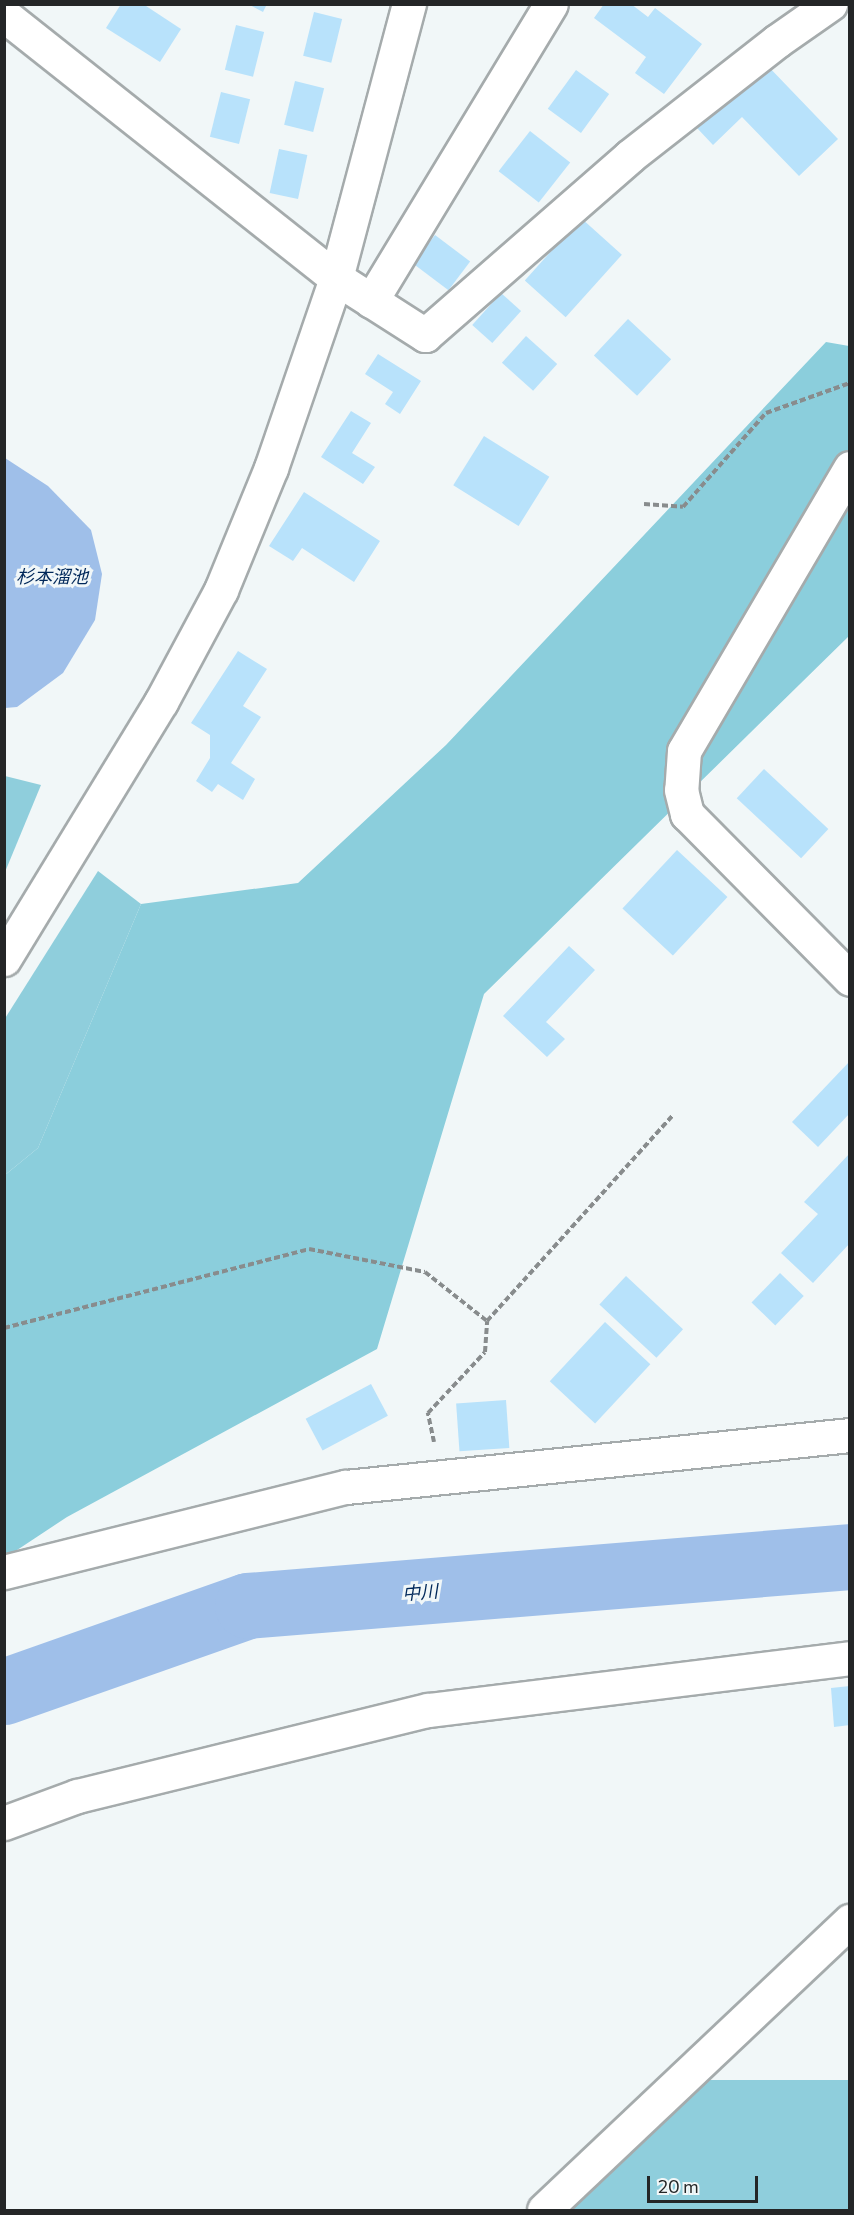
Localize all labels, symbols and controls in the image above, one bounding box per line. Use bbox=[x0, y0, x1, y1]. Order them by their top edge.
water label: 杉本溜池 bbox=[16, 565, 88, 587]
water label: 中川 bbox=[401, 1580, 439, 1604]
scale bar bbox=[650, 2164, 761, 2202]
text: 20 m bbox=[658, 2175, 699, 2197]

